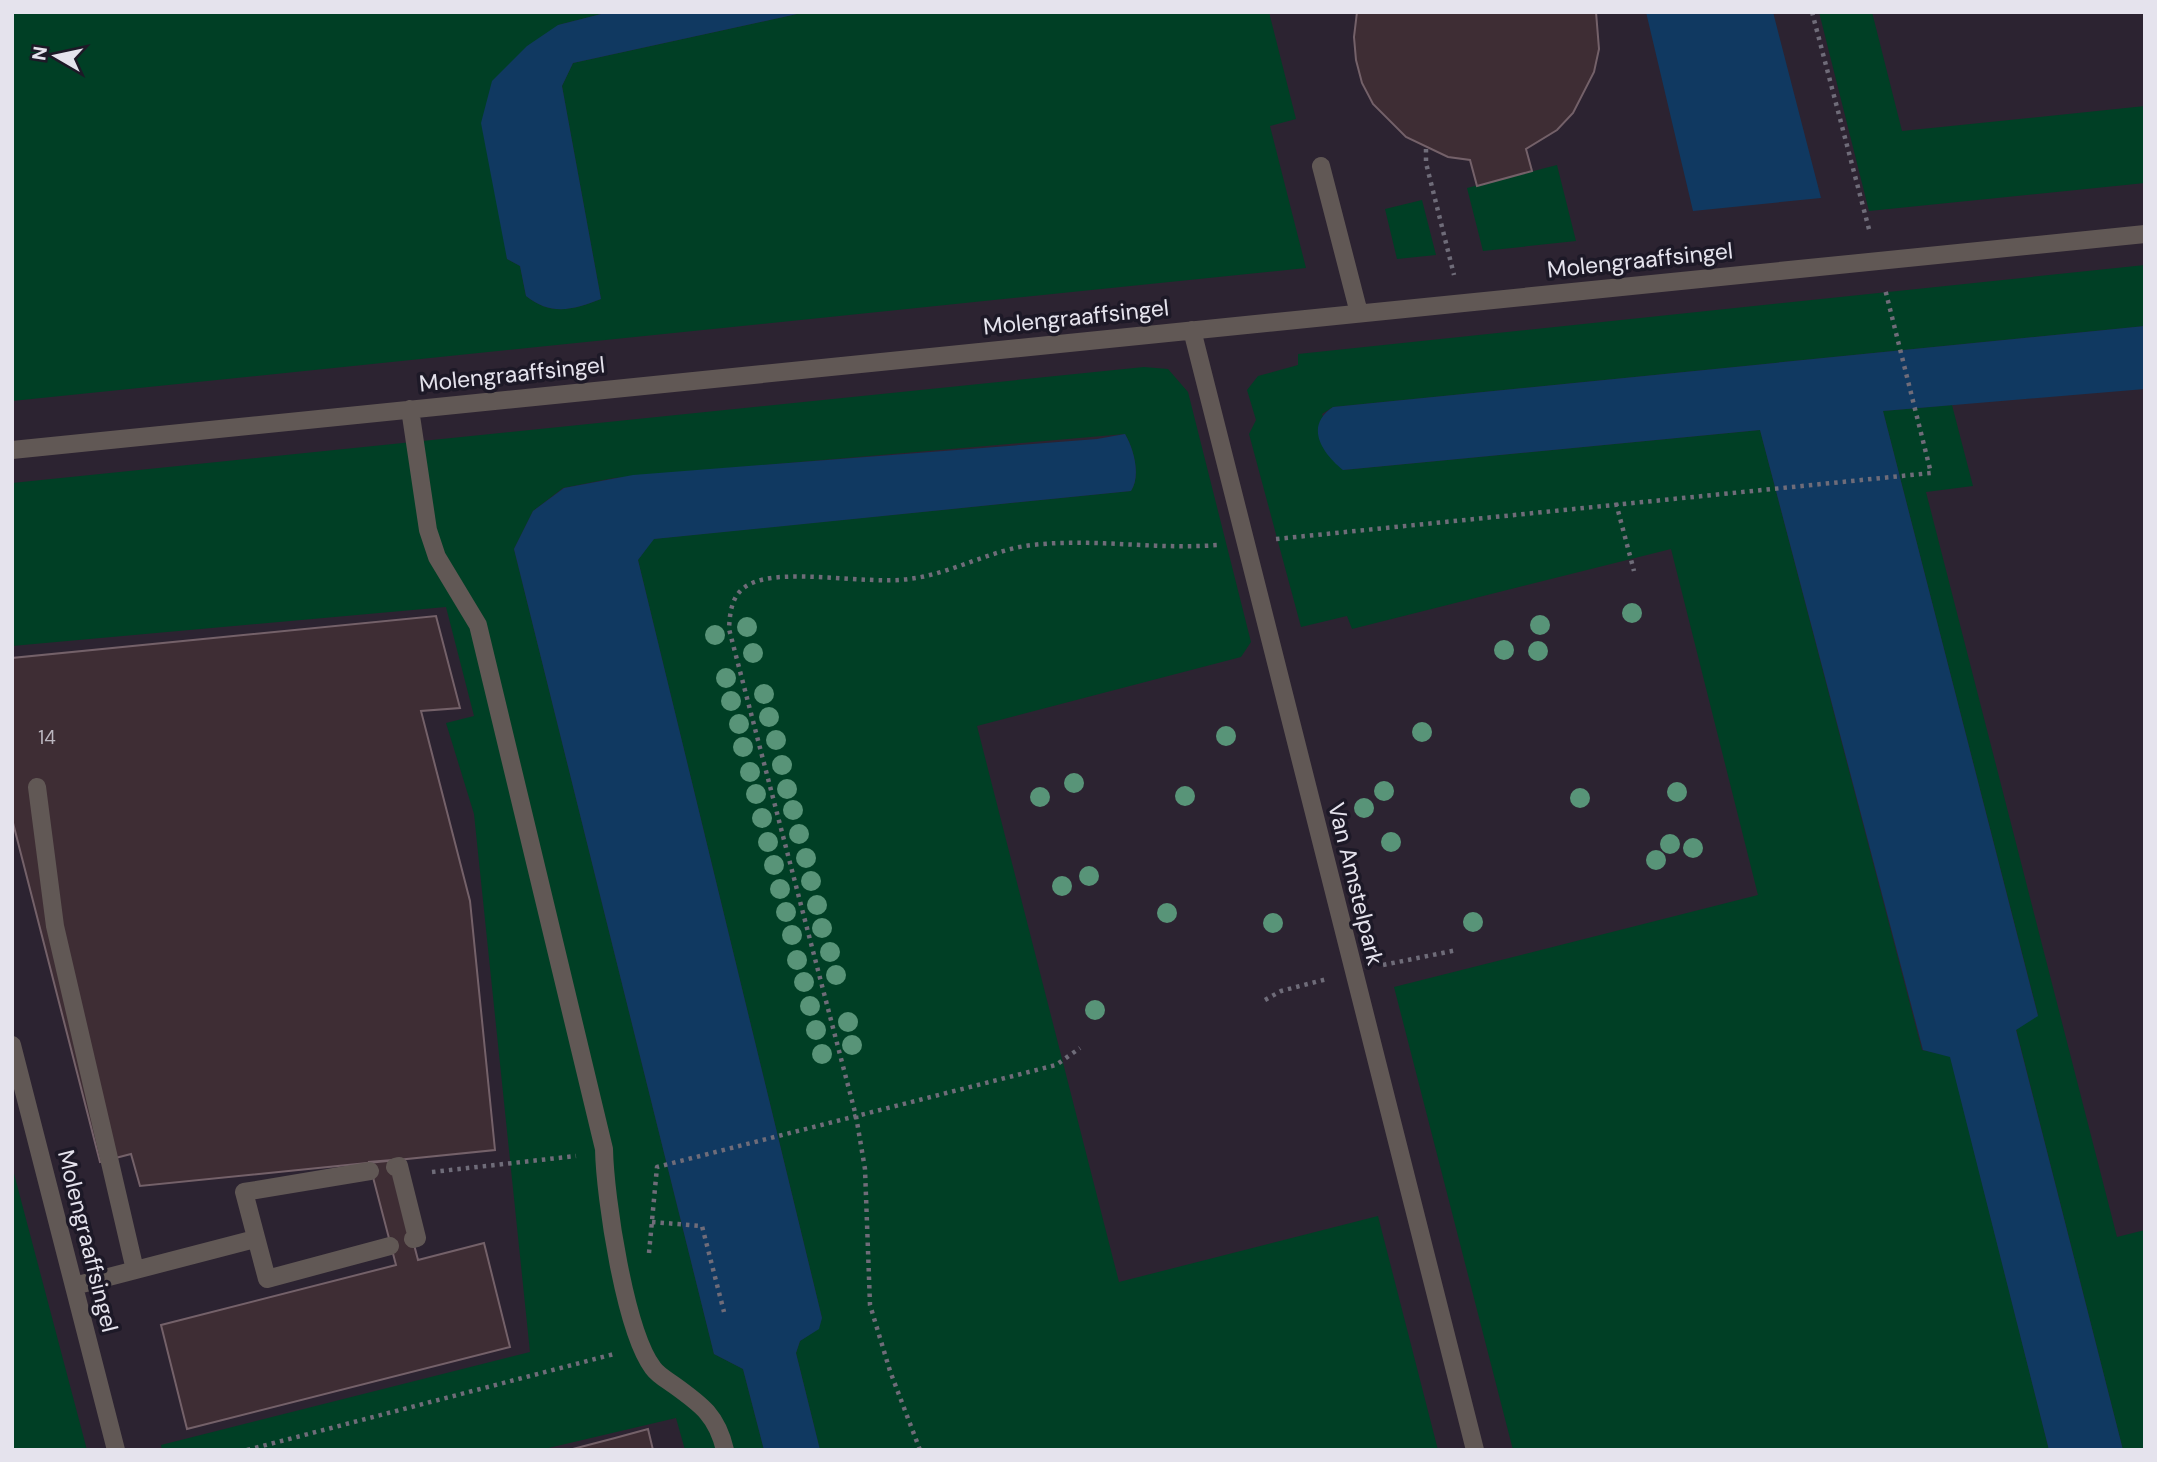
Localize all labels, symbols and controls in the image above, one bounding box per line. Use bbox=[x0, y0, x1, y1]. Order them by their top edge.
north arrow bbox=[21, 21, 91, 91]
text: N bbox=[26, 45, 53, 62]
street label: Molengraaffsingel bbox=[1546, 235, 1734, 285]
street label: Molengraaffsingel bbox=[982, 292, 1170, 342]
street label: Molengraaffsingel bbox=[418, 349, 606, 399]
house number: 14 bbox=[38, 725, 56, 750]
street label: Van Amstelpark bbox=[1321, 800, 1391, 969]
street label: Molengraaffsingel bbox=[51, 1147, 125, 1335]

